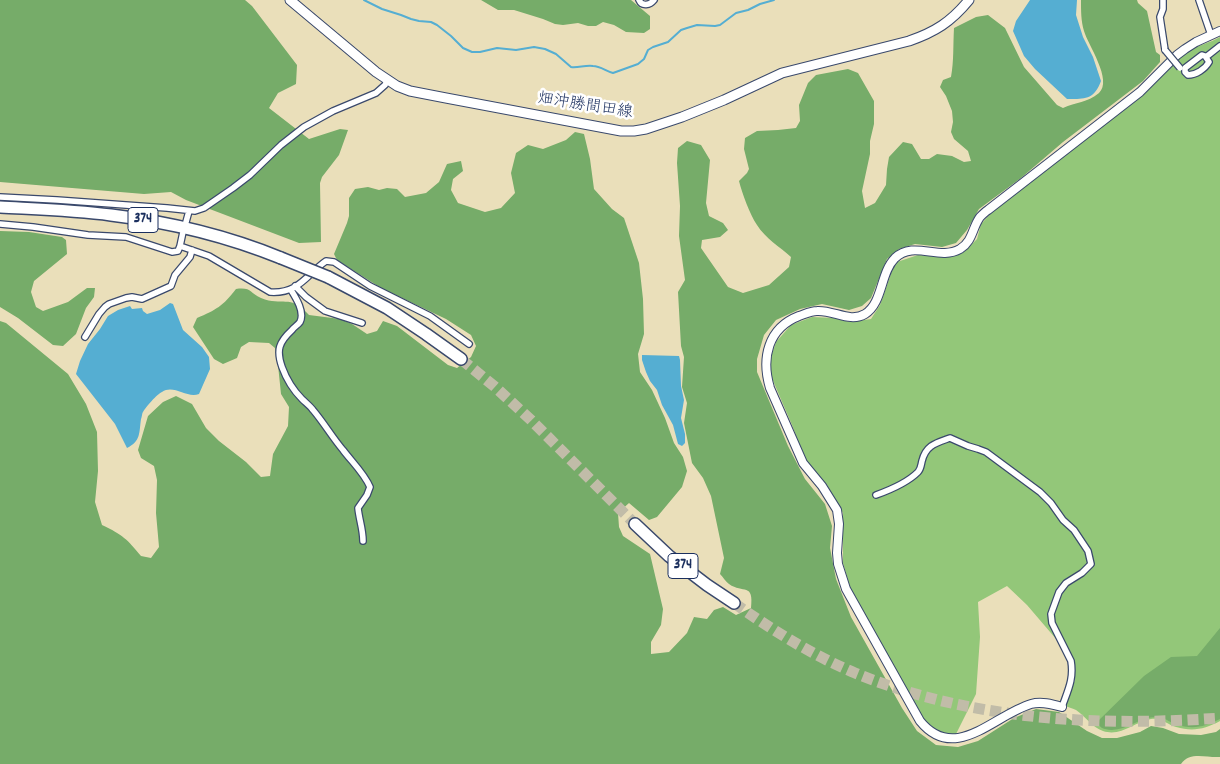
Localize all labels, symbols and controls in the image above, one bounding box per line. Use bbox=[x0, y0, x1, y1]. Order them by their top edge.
street label: 畑沖勝間田線 bbox=[536, 90, 634, 124]
road number: 374 bbox=[128, 208, 158, 232]
road number: 374 bbox=[668, 554, 698, 578]

